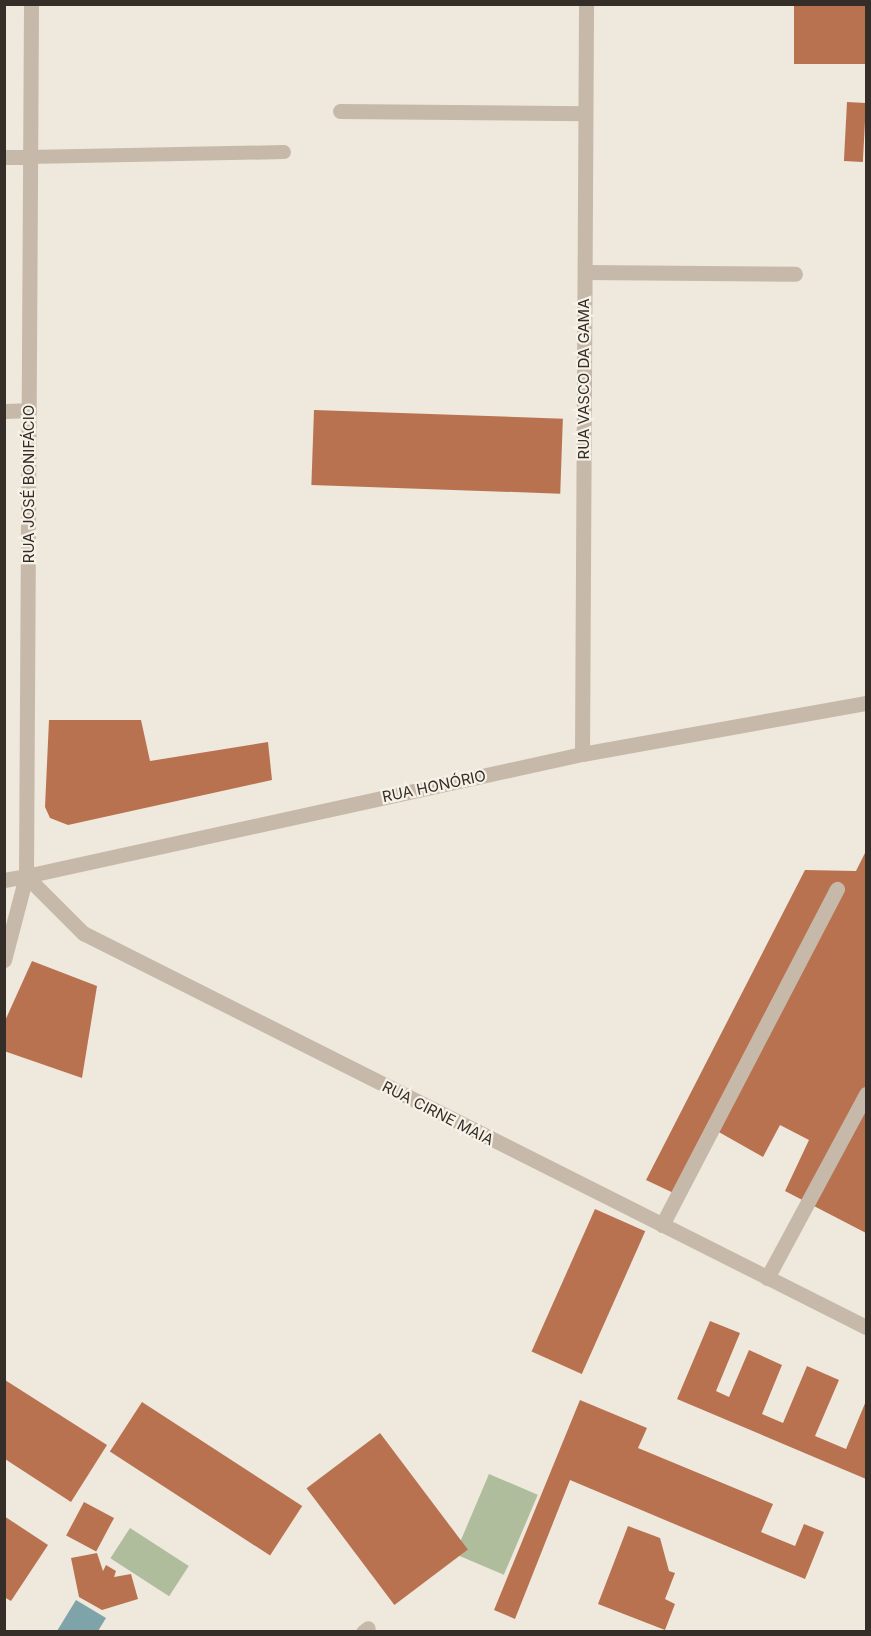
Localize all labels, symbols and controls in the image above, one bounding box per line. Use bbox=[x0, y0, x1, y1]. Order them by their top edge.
street label: RUA VASCO DA GAMA bbox=[575, 298, 593, 460]
street label: RUA JOSÉ BONIFÁCIO bbox=[20, 405, 38, 563]
street label: RUA HONÓRIO bbox=[380, 766, 488, 806]
street label: RUA CIRNE MAIA bbox=[379, 1077, 497, 1149]

